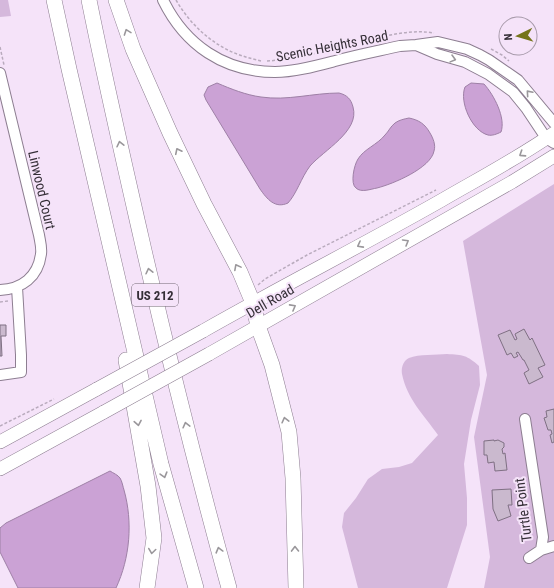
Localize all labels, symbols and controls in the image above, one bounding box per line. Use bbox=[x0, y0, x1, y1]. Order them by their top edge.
north arrow bbox=[498, 16, 538, 56]
street label: Scenic Heights Road bbox=[275, 27, 389, 65]
one-way arrow bbox=[123, 28, 132, 35]
text: N bbox=[502, 33, 515, 41]
one-way arrow bbox=[449, 54, 456, 63]
one-way arrow bbox=[527, 90, 534, 98]
one-way arrow bbox=[116, 141, 124, 148]
one-way arrow bbox=[175, 148, 183, 155]
street label: Linwood Court bbox=[25, 149, 59, 231]
one-way arrow bbox=[519, 150, 526, 157]
one-way arrow bbox=[357, 240, 364, 247]
one-way arrow bbox=[401, 240, 409, 247]
one-way arrow bbox=[234, 264, 242, 271]
one-way arrow bbox=[145, 268, 154, 275]
street label: Dell Road bbox=[243, 281, 297, 321]
road number: US 212 bbox=[132, 284, 178, 306]
one-way arrow bbox=[288, 304, 296, 311]
one-way arrow bbox=[282, 416, 290, 423]
one-way arrow bbox=[133, 420, 141, 426]
one-way arrow bbox=[182, 421, 191, 428]
one-way arrow bbox=[159, 471, 168, 478]
street label: Turtle Point bbox=[511, 477, 535, 543]
one-way arrow bbox=[291, 546, 299, 552]
one-way arrow bbox=[215, 547, 224, 554]
one-way arrow bbox=[148, 548, 157, 554]

